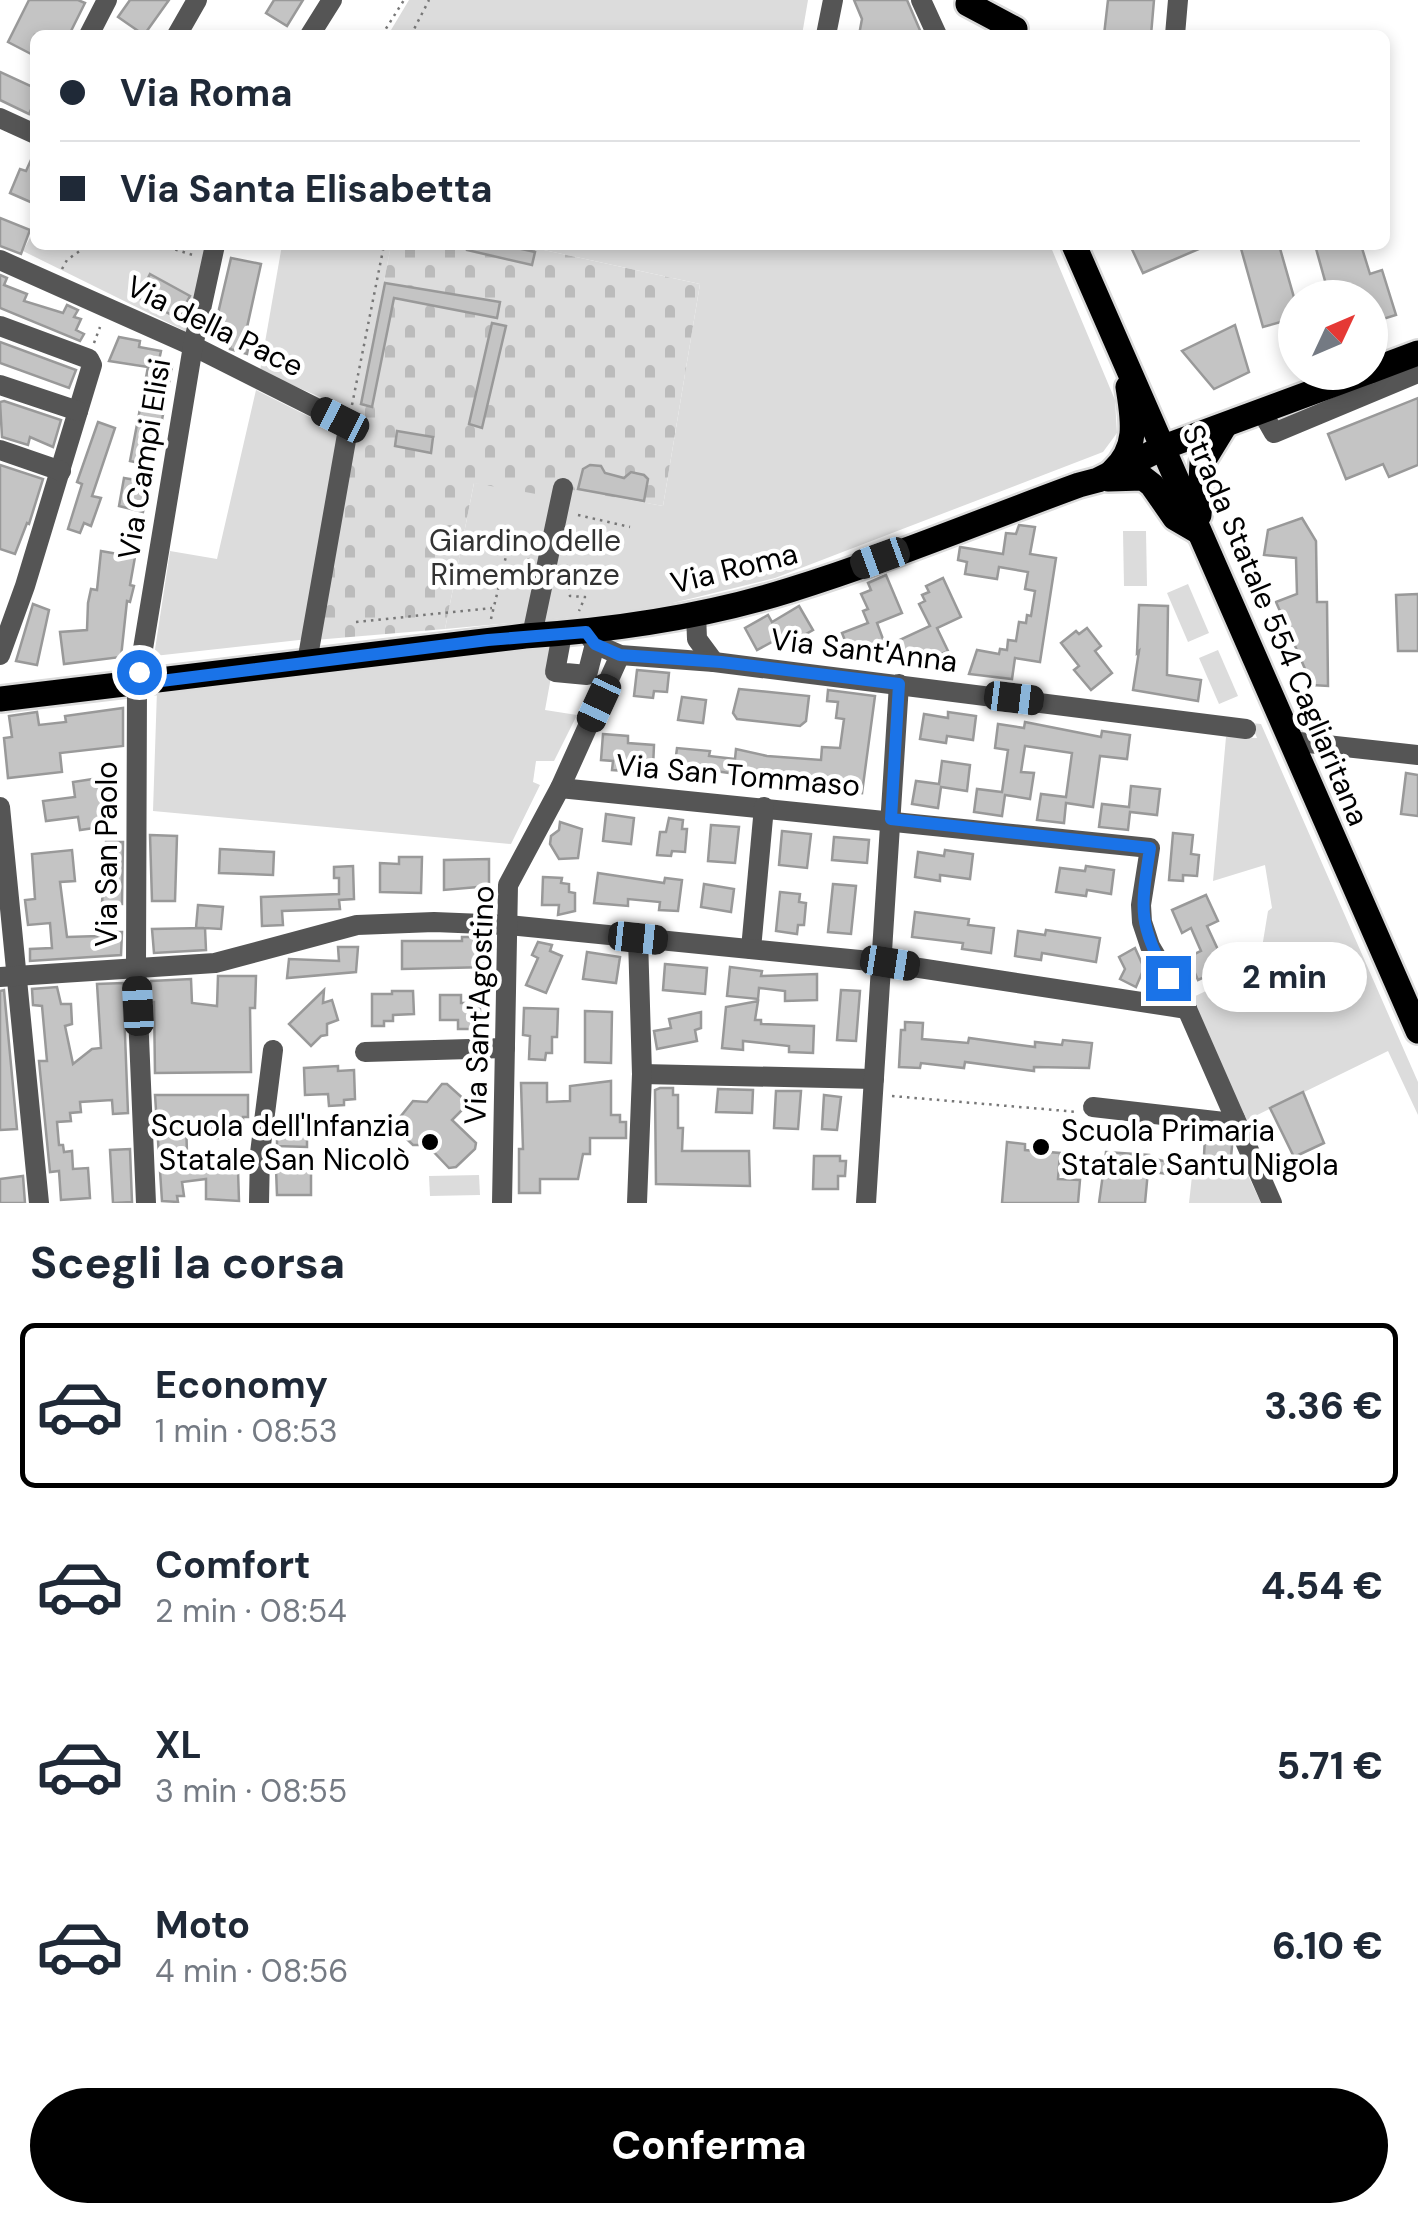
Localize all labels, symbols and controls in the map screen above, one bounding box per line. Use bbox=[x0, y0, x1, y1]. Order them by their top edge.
text: Via Roma bbox=[120, 68, 292, 118]
text: Via Santa Elisabetta bbox=[120, 164, 493, 214]
street label: Via della Pace bbox=[120, 266, 310, 386]
north arrow bbox=[1278, 280, 1388, 390]
map controls bbox=[1278, 280, 1388, 390]
street label: Via Campi Elisi bbox=[109, 356, 179, 562]
car bbox=[306, 393, 374, 447]
street label: Strada Statale 554 Cagliaritana bbox=[1174, 419, 1378, 831]
park label: Giardino delle Rimembranze bbox=[429, 521, 621, 594]
street label: Via Roma bbox=[667, 533, 801, 603]
car bbox=[847, 534, 913, 582]
street label: Via Sant'Anna bbox=[768, 619, 960, 681]
route start bbox=[117, 650, 162, 695]
car bbox=[573, 669, 625, 737]
car bbox=[982, 679, 1046, 717]
street label: Via San Tommaso bbox=[614, 745, 862, 805]
street label: Via San Paolo bbox=[87, 761, 126, 947]
street label: Via Sant'Agostino bbox=[455, 885, 503, 1125]
car bbox=[607, 920, 669, 956]
car bbox=[858, 943, 922, 983]
callout: 2 min bbox=[1203, 943, 1368, 1013]
route end bbox=[1146, 956, 1191, 1001]
text: 2 min bbox=[1242, 956, 1327, 998]
car bbox=[121, 975, 155, 1037]
place label: Scuola dell'Infanzia Statale San Nicolò bbox=[151, 1106, 410, 1179]
place label: Scuola Primaria Statale Santu Nigola bbox=[1061, 1111, 1339, 1184]
marker: Scuola dell'Infanzia Statale San Nicolò bbox=[419, 1131, 441, 1153]
marker: Scuola Primaria Statale Santu Nigola bbox=[1030, 1136, 1052, 1158]
text: Scegli la corsa bbox=[30, 1233, 345, 1292]
text: Economy bbox=[155, 1360, 328, 1410]
icon: car bbox=[35, 1361, 125, 1451]
text: 3.36 € bbox=[1264, 1381, 1383, 1431]
text: 1 min · 08:53 bbox=[155, 1410, 338, 1452]
text: Comfort bbox=[155, 1540, 311, 1590]
icon: car bbox=[35, 1541, 125, 1631]
text: 4.54 € bbox=[1261, 1561, 1383, 1611]
text: 2 min · 08:54 bbox=[155, 1590, 347, 1632]
text: XL bbox=[155, 1720, 202, 1770]
icon: car bbox=[35, 1721, 125, 1811]
text: 5.71 € bbox=[1277, 1741, 1383, 1791]
text: 3 min · 08:55 bbox=[155, 1770, 347, 1812]
text: Moto bbox=[155, 1900, 250, 1950]
icon: car bbox=[35, 1901, 125, 1991]
text: 6.10 € bbox=[1272, 1921, 1383, 1971]
text: 4 min · 08:56 bbox=[155, 1950, 348, 1992]
button: Conferma bbox=[30, 2088, 1388, 2203]

